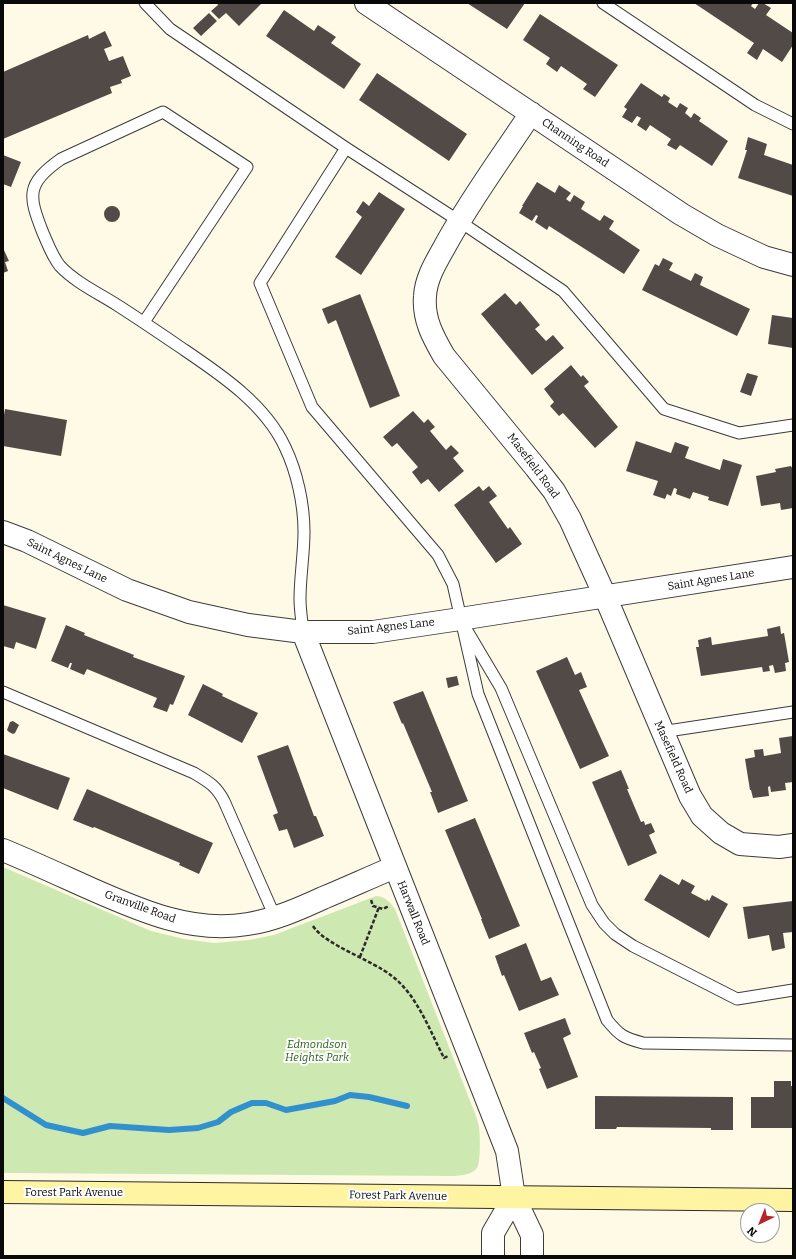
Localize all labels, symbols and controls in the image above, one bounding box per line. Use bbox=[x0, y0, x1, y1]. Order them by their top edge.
street label: Channing Road bbox=[539, 116, 611, 170]
street label: Masefield Road bbox=[504, 431, 562, 501]
street label: Saint Agnes Lane bbox=[25, 536, 109, 586]
street label: Saint Agnes Lane bbox=[667, 567, 755, 593]
street label: Saint Agnes Lane bbox=[347, 616, 435, 638]
street label: Masefield Road bbox=[651, 719, 695, 795]
street label: Harwall Road bbox=[394, 879, 432, 947]
street label: Granville Road bbox=[103, 888, 177, 926]
park label: Edmondson Heights Park bbox=[285, 1038, 349, 1064]
street label: Forest Park Avenue bbox=[25, 1186, 123, 1200]
street label: Forest Park Avenue bbox=[349, 1189, 447, 1203]
north arrow bbox=[740, 1203, 780, 1243]
text: N bbox=[745, 1224, 760, 1239]

